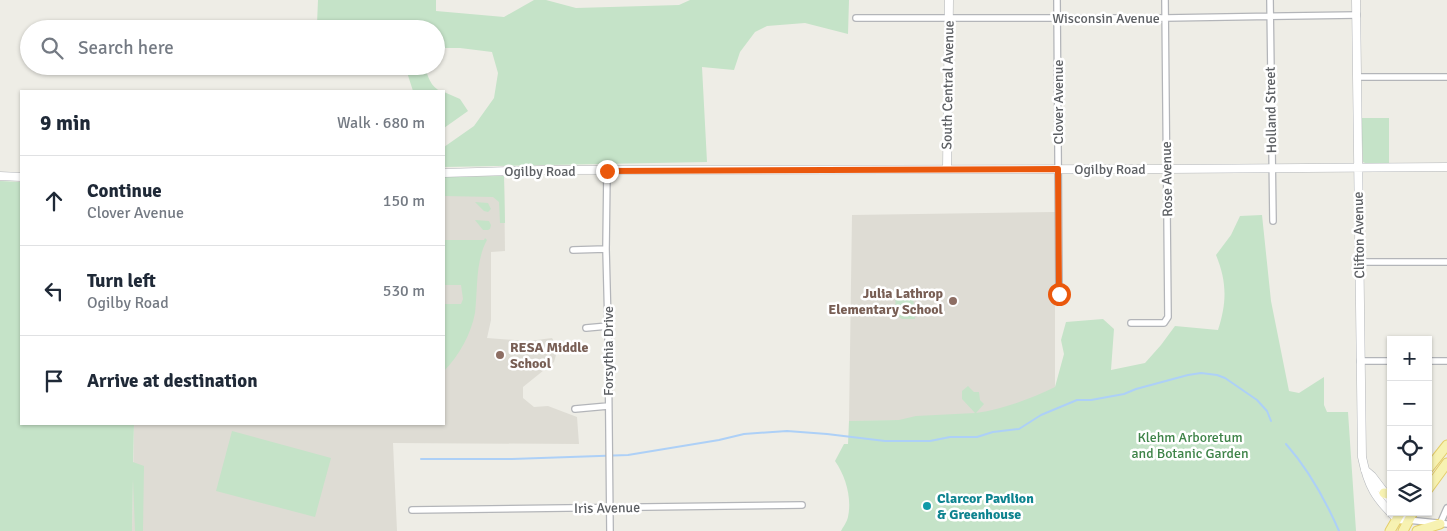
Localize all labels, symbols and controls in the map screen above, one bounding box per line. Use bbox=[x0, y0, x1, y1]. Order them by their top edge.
street label: Wisconsin Avenue bbox=[1052, 10, 1160, 27]
search box bbox=[20, 20, 445, 75]
street label: South Central Avenue bbox=[938, 20, 958, 150]
icon: search bbox=[38, 34, 66, 62]
text: Search here bbox=[78, 36, 174, 60]
street label: Clover Avenue bbox=[1050, 60, 1067, 144]
street label: Holland Street bbox=[1262, 66, 1280, 153]
text: 9 min bbox=[40, 110, 91, 136]
text: Walk · 680 m bbox=[337, 113, 425, 133]
street label: Rose Avenue bbox=[1158, 141, 1176, 217]
route end bbox=[596, 160, 619, 183]
street label: Ogilby Road bbox=[1074, 161, 1146, 178]
street label: Ogilby Road bbox=[504, 163, 576, 180]
text: Continue bbox=[87, 179, 162, 203]
icon: ahead bbox=[40, 187, 68, 215]
text: 150 m bbox=[383, 191, 425, 211]
street label: Clifton Avenue bbox=[1350, 191, 1368, 279]
text: Clover Avenue bbox=[87, 203, 184, 223]
text: Turn left bbox=[87, 269, 156, 293]
icon: left bbox=[40, 277, 68, 305]
text: 530 m bbox=[383, 281, 425, 301]
route start bbox=[1048, 283, 1071, 306]
place label: Julia Lathrop Elementary School bbox=[828, 285, 944, 318]
text: Ogilby Road bbox=[87, 293, 169, 313]
marker: Julia Lathrop Elementary School bbox=[947, 295, 959, 307]
street label: Forsythia Drive bbox=[600, 306, 617, 396]
map controls bbox=[1387, 336, 1432, 516]
button: + bbox=[1387, 336, 1432, 381]
place label: RESA Middle School bbox=[510, 339, 589, 372]
marker: RESA Middle School bbox=[494, 349, 506, 361]
icon: arrive bbox=[40, 367, 68, 395]
text: Arrive at destination bbox=[87, 369, 258, 393]
button: − bbox=[1387, 381, 1432, 426]
button: locate bbox=[1387, 426, 1432, 471]
park label: Klehm Arboretum and Botanic Garden bbox=[1131, 429, 1249, 462]
button: layers bbox=[1387, 471, 1432, 516]
place label: Clarcor Pavilion & Greenhouse bbox=[937, 490, 1034, 523]
street label: Iris Avenue bbox=[574, 499, 640, 517]
marker: Clarcor Pavilion & Greenhouse bbox=[921, 500, 933, 512]

